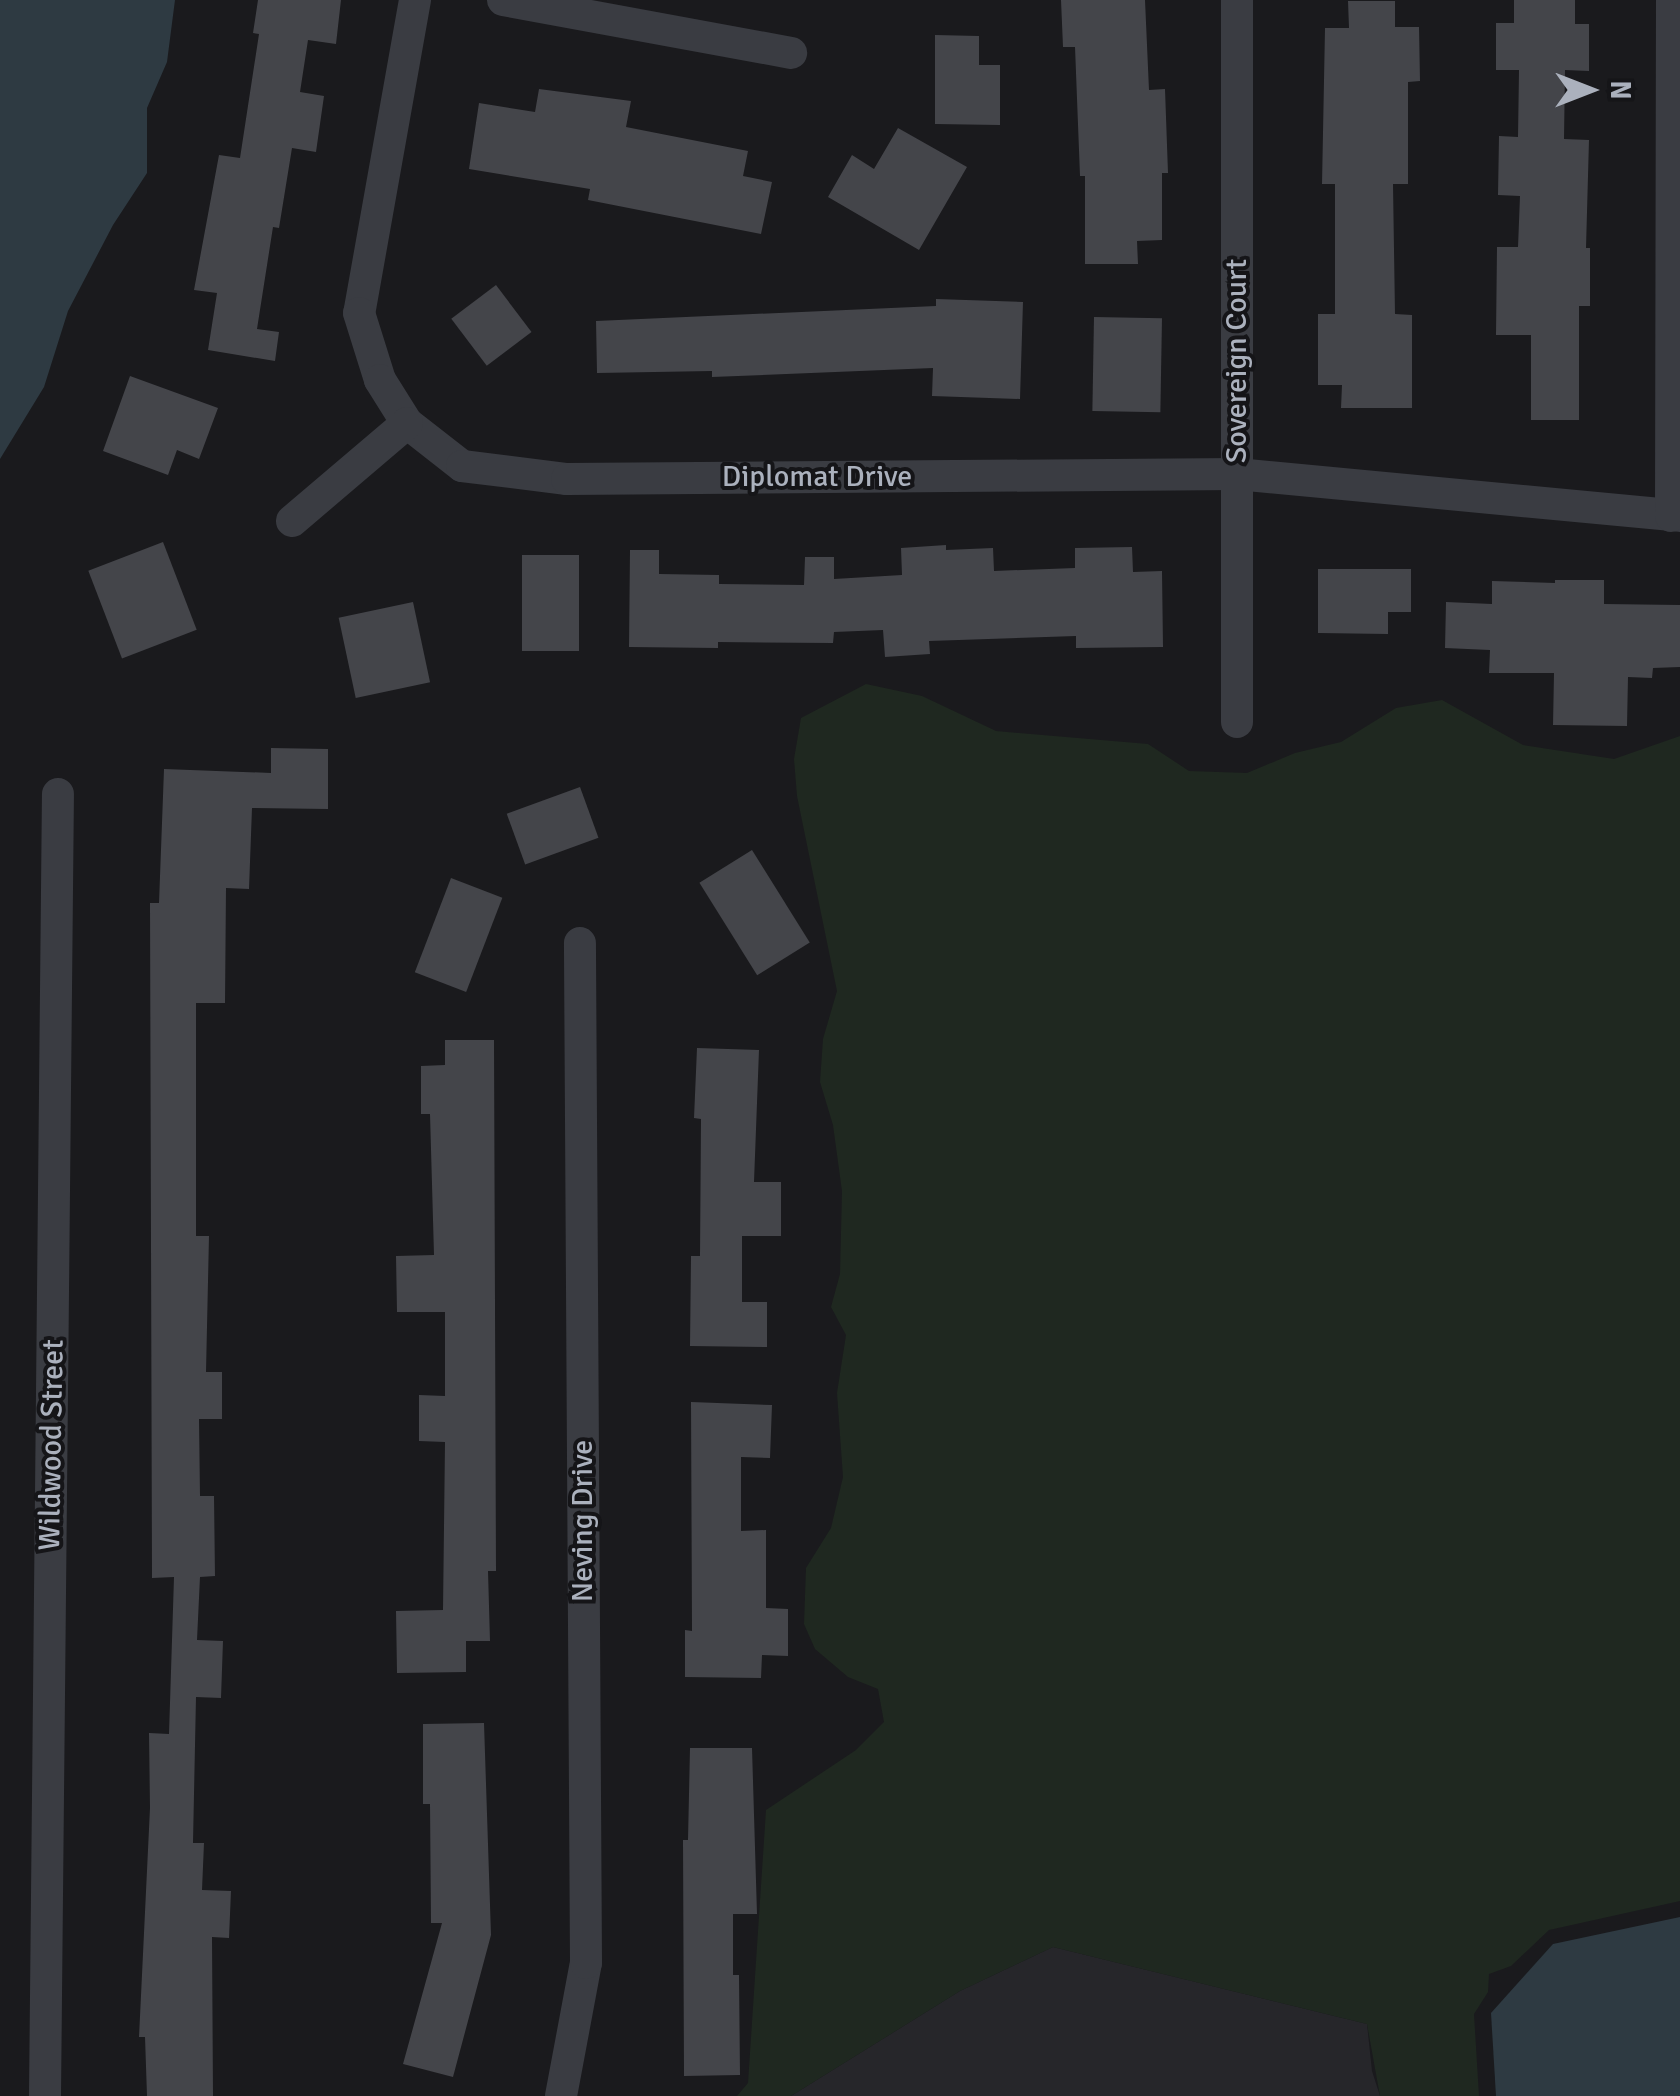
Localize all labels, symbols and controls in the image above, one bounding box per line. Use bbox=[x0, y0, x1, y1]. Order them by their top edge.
north arrow bbox=[1540, 40, 1640, 140]
text: N bbox=[1603, 80, 1637, 100]
street label: Sovereign Court bbox=[1219, 259, 1255, 463]
street label: Diplomat Drive bbox=[722, 459, 912, 495]
street label: Wildwood Street bbox=[32, 1339, 72, 1551]
street label: Neving Drive bbox=[565, 1440, 601, 1602]

